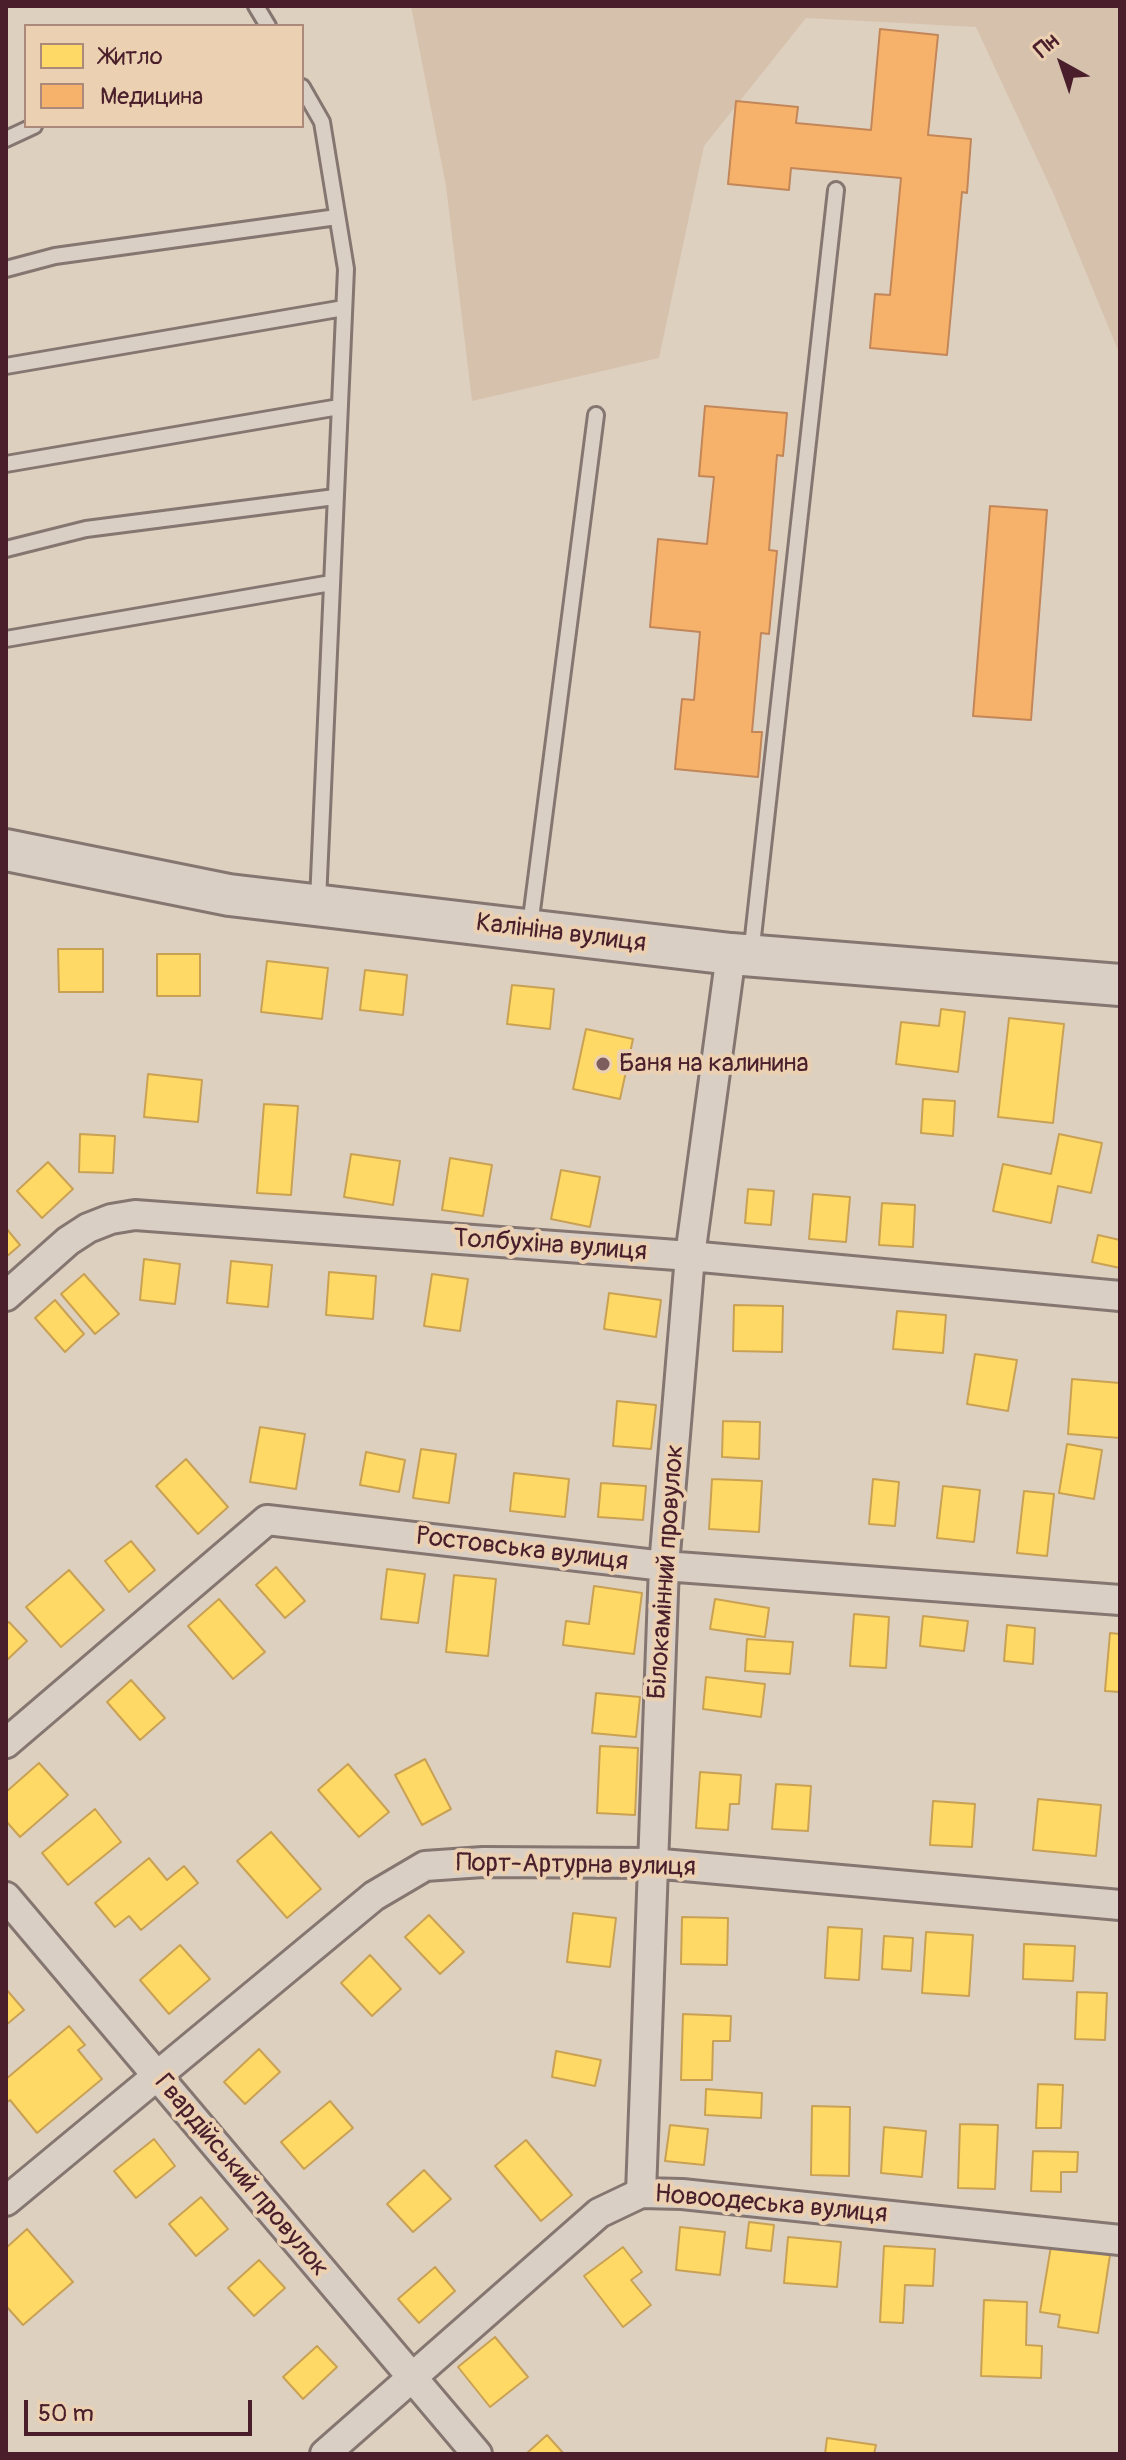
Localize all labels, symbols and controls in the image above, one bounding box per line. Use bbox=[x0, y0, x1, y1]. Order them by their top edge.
legend bbox=[24, 24, 304, 128]
north arrow bbox=[1022, 24, 1102, 104]
text: Пн bbox=[1028, 27, 1065, 64]
text: Житло bbox=[100, 42, 163, 71]
text: Медицина bbox=[100, 82, 203, 111]
street label: Калініна вулиця bbox=[474, 908, 648, 960]
place label: Баня на калинина bbox=[619, 1048, 809, 1080]
marker: Баня на калинина bbox=[594, 1055, 612, 1073]
street label: Толбухіна вулиця bbox=[452, 1224, 648, 1268]
street label: Білокамінний провулок bbox=[643, 1444, 691, 1700]
street label: Ростовська вулиця bbox=[414, 1522, 630, 1578]
street label: Порт-Артурна вулиця bbox=[456, 1848, 696, 1884]
street label: Гвардійський провулок bbox=[147, 2068, 335, 2284]
street label: Новоодеська вулиця bbox=[653, 2179, 889, 2231]
scale bar bbox=[28, 2384, 256, 2434]
text: 50 m bbox=[38, 2399, 94, 2428]

